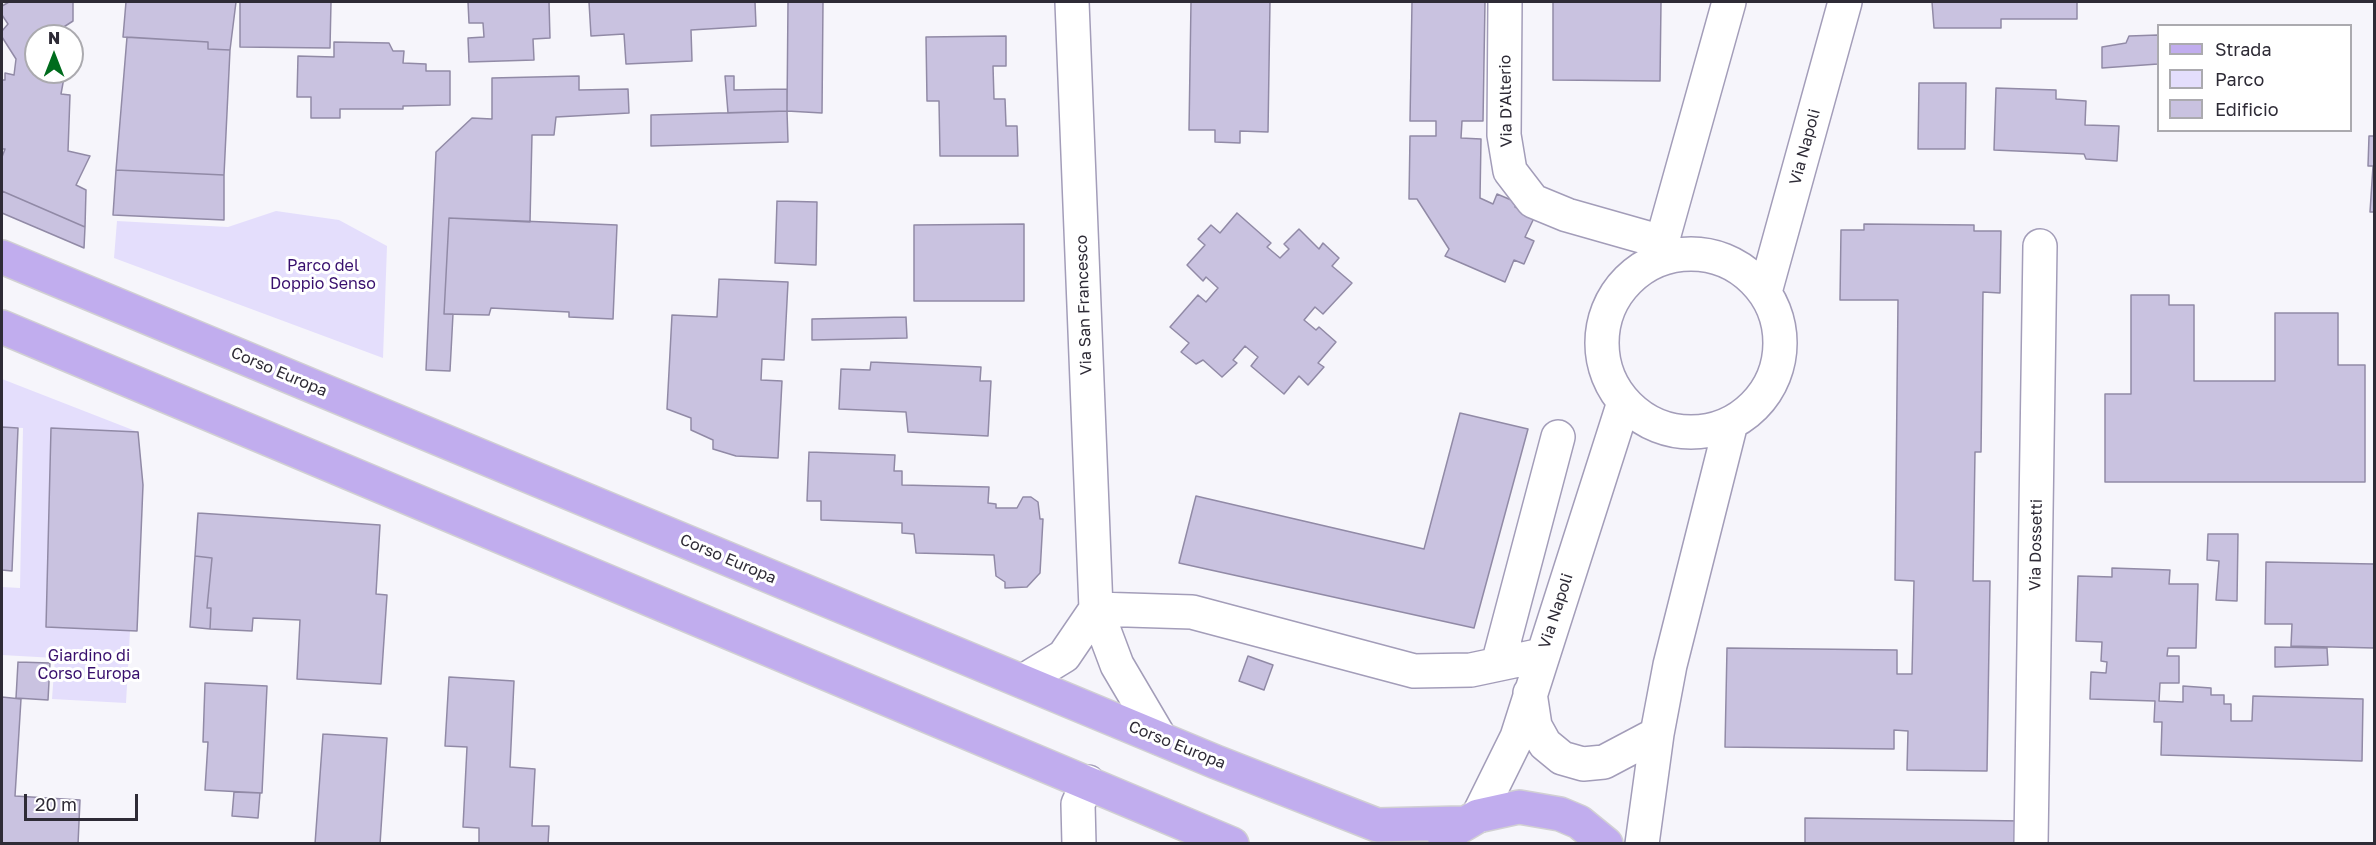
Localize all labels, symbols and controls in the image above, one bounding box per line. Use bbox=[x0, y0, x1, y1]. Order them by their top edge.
north arrow bbox=[24, 24, 84, 84]
legend bbox=[2157, 24, 2352, 132]
text: N bbox=[48, 28, 60, 48]
text: Strada bbox=[2215, 38, 2272, 60]
street label: Via D'Alterio bbox=[1496, 55, 1516, 147]
text: Parco bbox=[2215, 68, 2264, 90]
text: Edificio bbox=[2215, 98, 2279, 120]
street label: Via Napoli bbox=[1786, 107, 1824, 187]
street label: Via San Francesco bbox=[1072, 234, 1096, 376]
park label: Parco del Doppio Senso bbox=[270, 256, 376, 294]
street label: Corso Europa bbox=[228, 343, 330, 401]
street label: Via Dossetti bbox=[2026, 499, 2046, 591]
street label: Corso Europa bbox=[677, 530, 779, 588]
street label: Via Napoli bbox=[1535, 571, 1577, 651]
park label: Giardino di Corso Europa bbox=[38, 646, 140, 684]
street label: Corso Europa bbox=[1126, 717, 1228, 773]
scale bar bbox=[27, 782, 141, 820]
text: 20 m bbox=[35, 793, 77, 815]

